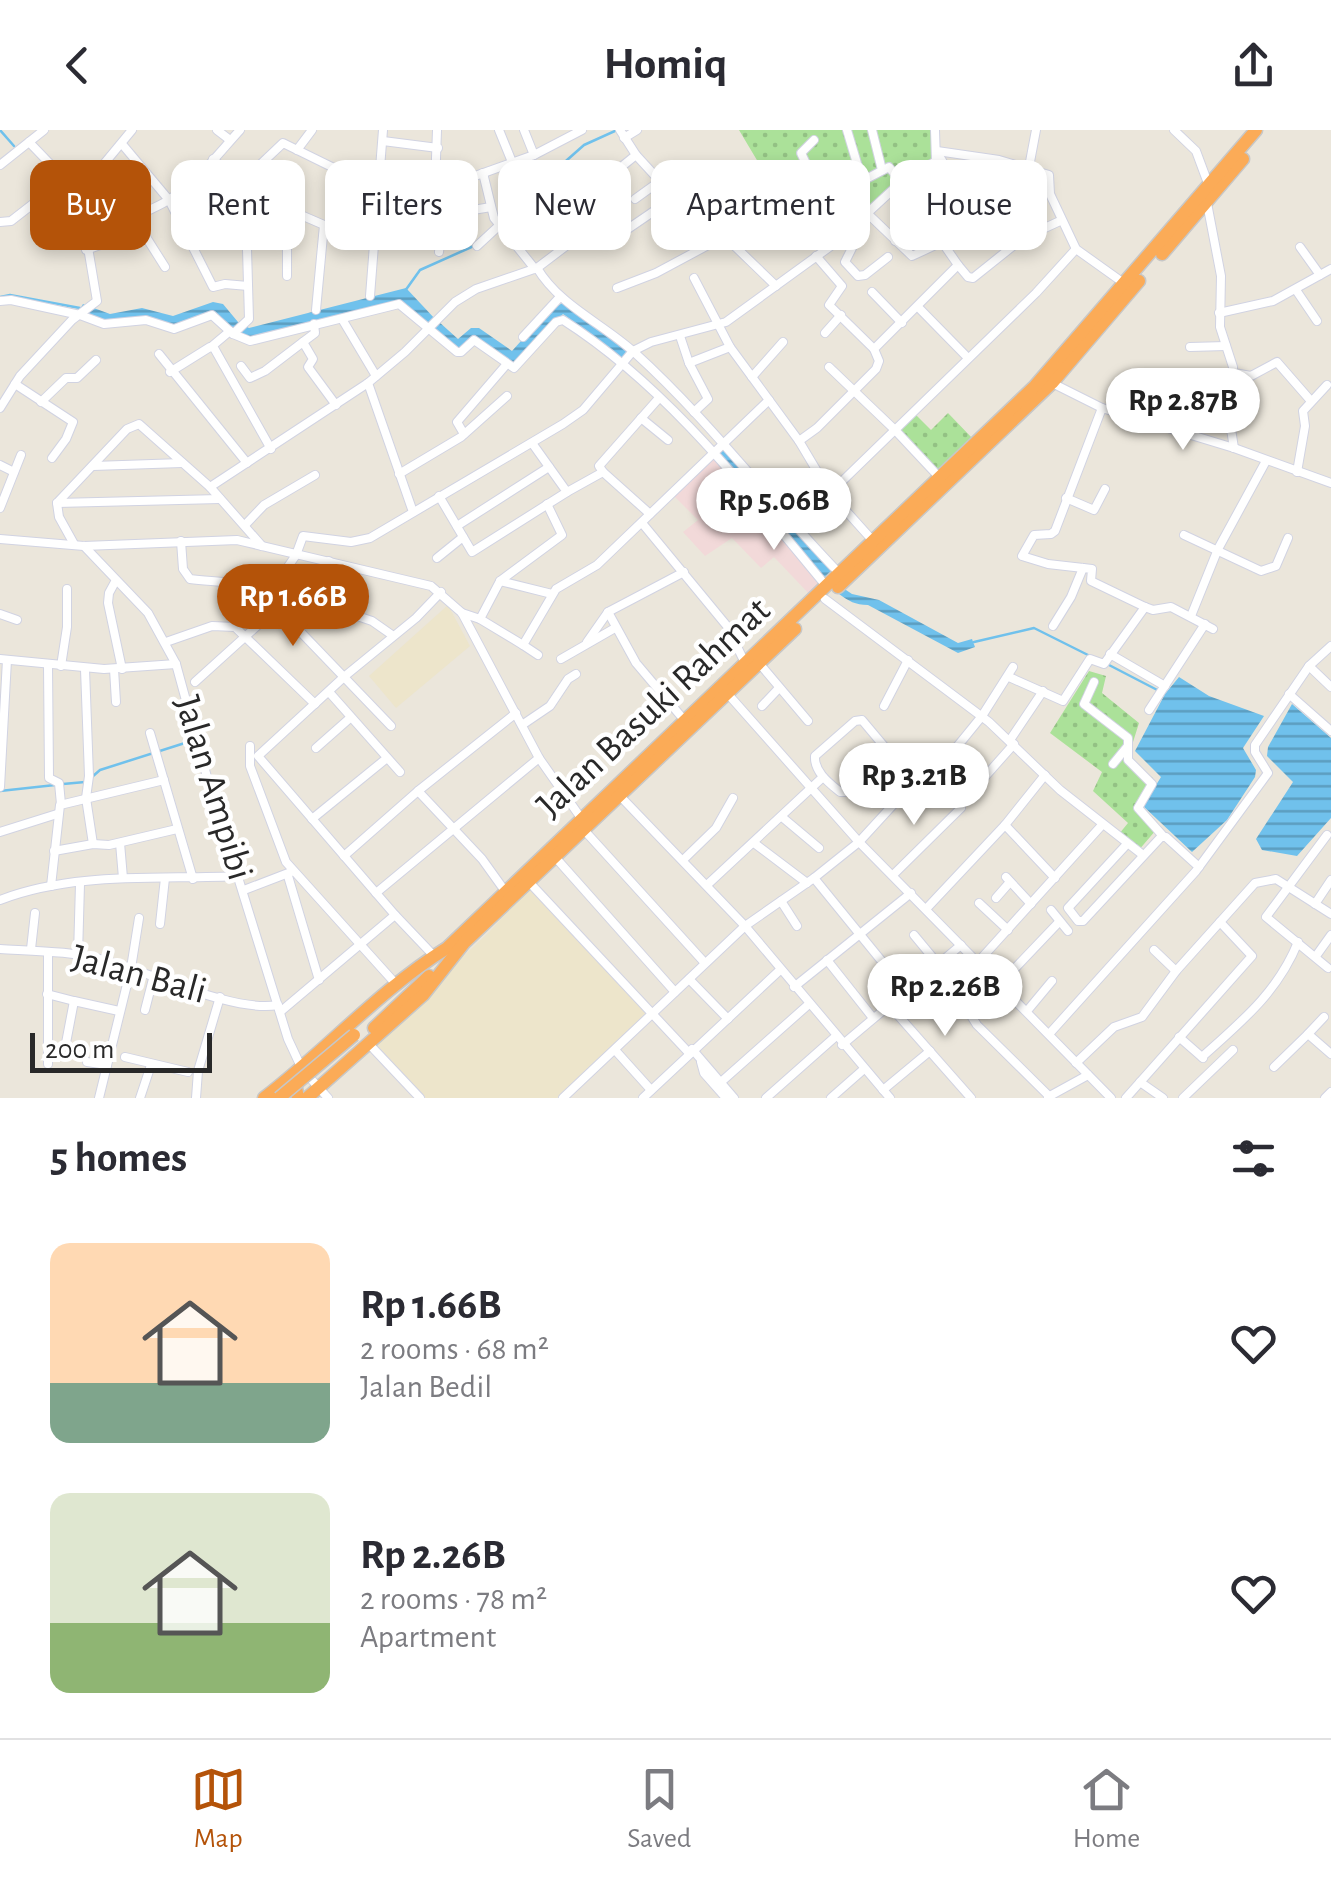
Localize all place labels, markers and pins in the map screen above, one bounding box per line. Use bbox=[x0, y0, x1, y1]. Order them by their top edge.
pin: Rp 2.87B bbox=[1080, 368, 1286, 453]
pin: Rp 5.06B bbox=[671, 468, 877, 553]
pin: Rp 1.66B bbox=[190, 564, 396, 649]
pin: Rp 3.21B bbox=[811, 743, 1017, 828]
pin: Rp 2.26B bbox=[842, 954, 1048, 1039]

